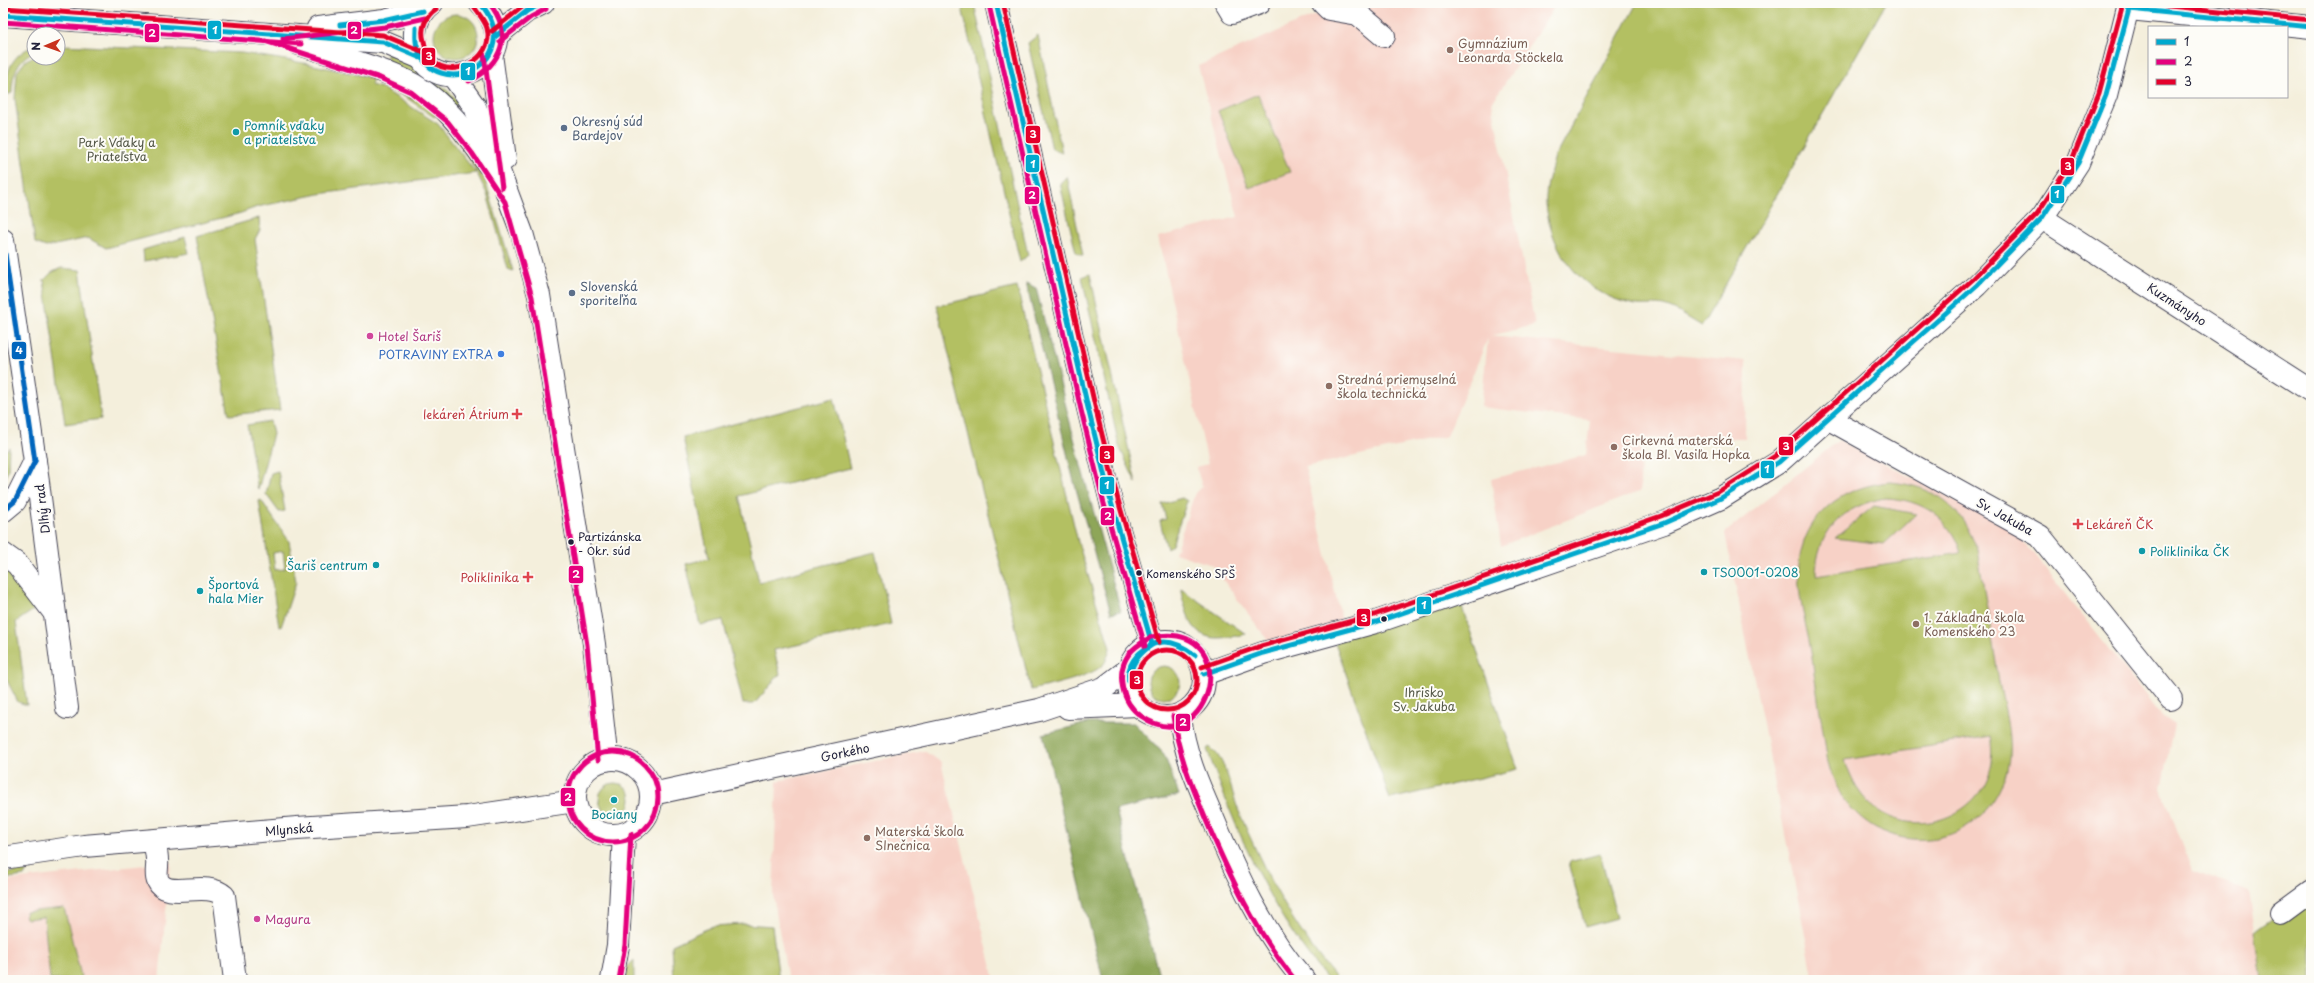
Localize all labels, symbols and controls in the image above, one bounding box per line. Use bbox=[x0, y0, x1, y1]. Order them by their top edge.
line badge: 1 bbox=[207, 20, 222, 40]
text: 1 bbox=[212, 21, 218, 38]
line badge: 2 bbox=[347, 21, 362, 40]
text: 2 bbox=[350, 21, 358, 38]
line badge: 2 bbox=[144, 23, 160, 43]
text: 2 bbox=[148, 24, 156, 41]
north arrow bbox=[26, 26, 66, 66]
legend bbox=[2148, 26, 2288, 98]
text: 1 bbox=[2184, 32, 2189, 50]
place label: Gymnázium Leonarda Stöckela bbox=[1458, 34, 1564, 66]
text: N bbox=[27, 41, 44, 51]
marker: Gymnázium Leonarda Stöckela bbox=[1445, 45, 1455, 55]
line badge: 3 bbox=[421, 47, 436, 66]
text: 3 bbox=[425, 47, 433, 64]
text: 2 bbox=[2184, 52, 2193, 70]
line badge: 1 bbox=[460, 62, 476, 81]
text: 1 bbox=[465, 62, 471, 79]
text: 3 bbox=[2184, 72, 2192, 90]
place label: Okresný súd Bardejov bbox=[572, 112, 643, 144]
place label: Pomník vďaky a priatelstva bbox=[244, 116, 324, 148]
marker: Okresný súd Bardejov bbox=[559, 123, 569, 133]
line badge: 3 bbox=[1025, 125, 1041, 144]
text: 3 bbox=[1029, 125, 1037, 142]
marker: Pomník vďaky a priatelstva bbox=[231, 127, 241, 137]
park label: Park Vďaky a Priateľstva bbox=[78, 133, 156, 165]
line badge: 1 bbox=[1025, 154, 1040, 173]
text: 1 bbox=[1030, 155, 1036, 172]
line badge: 3 bbox=[2060, 157, 2075, 176]
text: 3 bbox=[2064, 157, 2072, 174]
line badge: 1 bbox=[2050, 185, 2065, 204]
text: 1 bbox=[2054, 185, 2060, 202]
line badge: 2 bbox=[1024, 186, 1040, 205]
text: 2 bbox=[1028, 186, 1036, 203]
place label: Slovenská sporiteľňa bbox=[580, 277, 638, 309]
street label: Kuzmányho bbox=[2144, 278, 2210, 330]
marker: Slovenská sporiteľňa bbox=[567, 288, 577, 298]
place label: Hotel Šariš bbox=[378, 327, 442, 345]
marker: Hotel Šariš bbox=[365, 331, 375, 341]
line badge: 4 bbox=[11, 341, 27, 360]
text: 4 bbox=[15, 341, 23, 358]
place label: POTRAVINY EXTRA bbox=[379, 345, 493, 363]
marker: POTRAVINY EXTRA bbox=[496, 349, 506, 359]
place label: Stredná priemyselná škola technická bbox=[1337, 370, 1457, 402]
marker: Stredná priemyselná škola technická bbox=[1324, 381, 1334, 391]
place label: lekáreň Átrium bbox=[423, 405, 509, 423]
marker: lekáreň Átrium bbox=[512, 409, 522, 419]
place label: Cirkevná materská škola Bl. Vasiľa Hopka bbox=[1622, 431, 1750, 463]
line badge: 3 bbox=[1778, 436, 1794, 456]
text: 3 bbox=[1782, 437, 1790, 454]
marker: Cirkevná materská škola Bl. Vasiľa Hopka bbox=[1609, 442, 1619, 452]
line badge: 3 bbox=[1099, 445, 1115, 464]
text: 3 bbox=[1103, 446, 1111, 463]
line badge: 1 bbox=[1760, 460, 1775, 479]
text: 1 bbox=[1764, 460, 1770, 477]
line badge: 1 bbox=[1099, 476, 1115, 495]
text: 1 bbox=[1104, 476, 1110, 493]
street label: Dlhý rad bbox=[30, 483, 54, 535]
street label: Sv. Jakuba bbox=[1973, 493, 2037, 539]
line badge: 2 bbox=[1100, 507, 1115, 526]
text: 2 bbox=[1104, 507, 1112, 524]
place label: Lekáreň ČK bbox=[2086, 515, 2154, 533]
marker: Lekáreň ČK bbox=[2073, 519, 2083, 529]
place label: Partizánska - Okr. súd bbox=[578, 528, 641, 559]
marker: Partizánska - Okr. súd bbox=[566, 537, 576, 547]
place label: Poliklinika ČK bbox=[2150, 542, 2230, 560]
marker: Poliklinika ČK bbox=[2137, 546, 2147, 556]
place label: Šariš centrum bbox=[287, 556, 368, 574]
marker: Šariš centrum bbox=[371, 560, 381, 570]
place label: TS0001-0208 bbox=[1712, 563, 1799, 581]
line badge: 2 bbox=[568, 565, 584, 584]
text: 2 bbox=[572, 565, 580, 582]
place label: Komenského SPŠ bbox=[1146, 565, 1235, 582]
marker: TS0001-0208 bbox=[1699, 567, 1709, 577]
place label: Poliklinika bbox=[460, 568, 519, 586]
marker: Komenského SPŠ bbox=[1134, 568, 1144, 578]
marker: Poliklinika bbox=[522, 571, 534, 583]
place label: Športová hala Mier bbox=[208, 575, 264, 607]
marker: Športová hala Mier bbox=[195, 586, 205, 596]
line badge: 1 bbox=[1416, 596, 1432, 615]
text: 1 bbox=[1421, 596, 1427, 613]
line badge: 3 bbox=[1356, 608, 1371, 627]
place label: 1. Základná škola Komenského 23 bbox=[1924, 608, 2025, 640]
text: 3 bbox=[1360, 609, 1368, 626]
unlabelled marker bbox=[1379, 614, 1389, 624]
marker: 1. Základná škola Komenského 23 bbox=[1911, 619, 1921, 629]
line badge: 3 bbox=[1129, 670, 1144, 690]
text: 3 bbox=[1133, 671, 1141, 688]
park label: Ihrisko Sv. Jakuba bbox=[1393, 683, 1456, 715]
line badge: 2 bbox=[1175, 713, 1191, 732]
text: 2 bbox=[1179, 713, 1187, 730]
street label: Gorkého bbox=[819, 738, 871, 766]
line badge: 2 bbox=[560, 787, 576, 807]
text: 2 bbox=[564, 788, 572, 805]
marker: Bociany bbox=[609, 795, 619, 805]
place label: Bociany bbox=[591, 805, 637, 823]
street label: Mlynská bbox=[264, 818, 314, 840]
place label: Materská škola Slnečnica bbox=[875, 822, 965, 854]
marker: Materská škola Slnečnica bbox=[862, 833, 872, 843]
place label: Magura bbox=[265, 910, 311, 928]
marker: Magura bbox=[252, 914, 262, 924]

